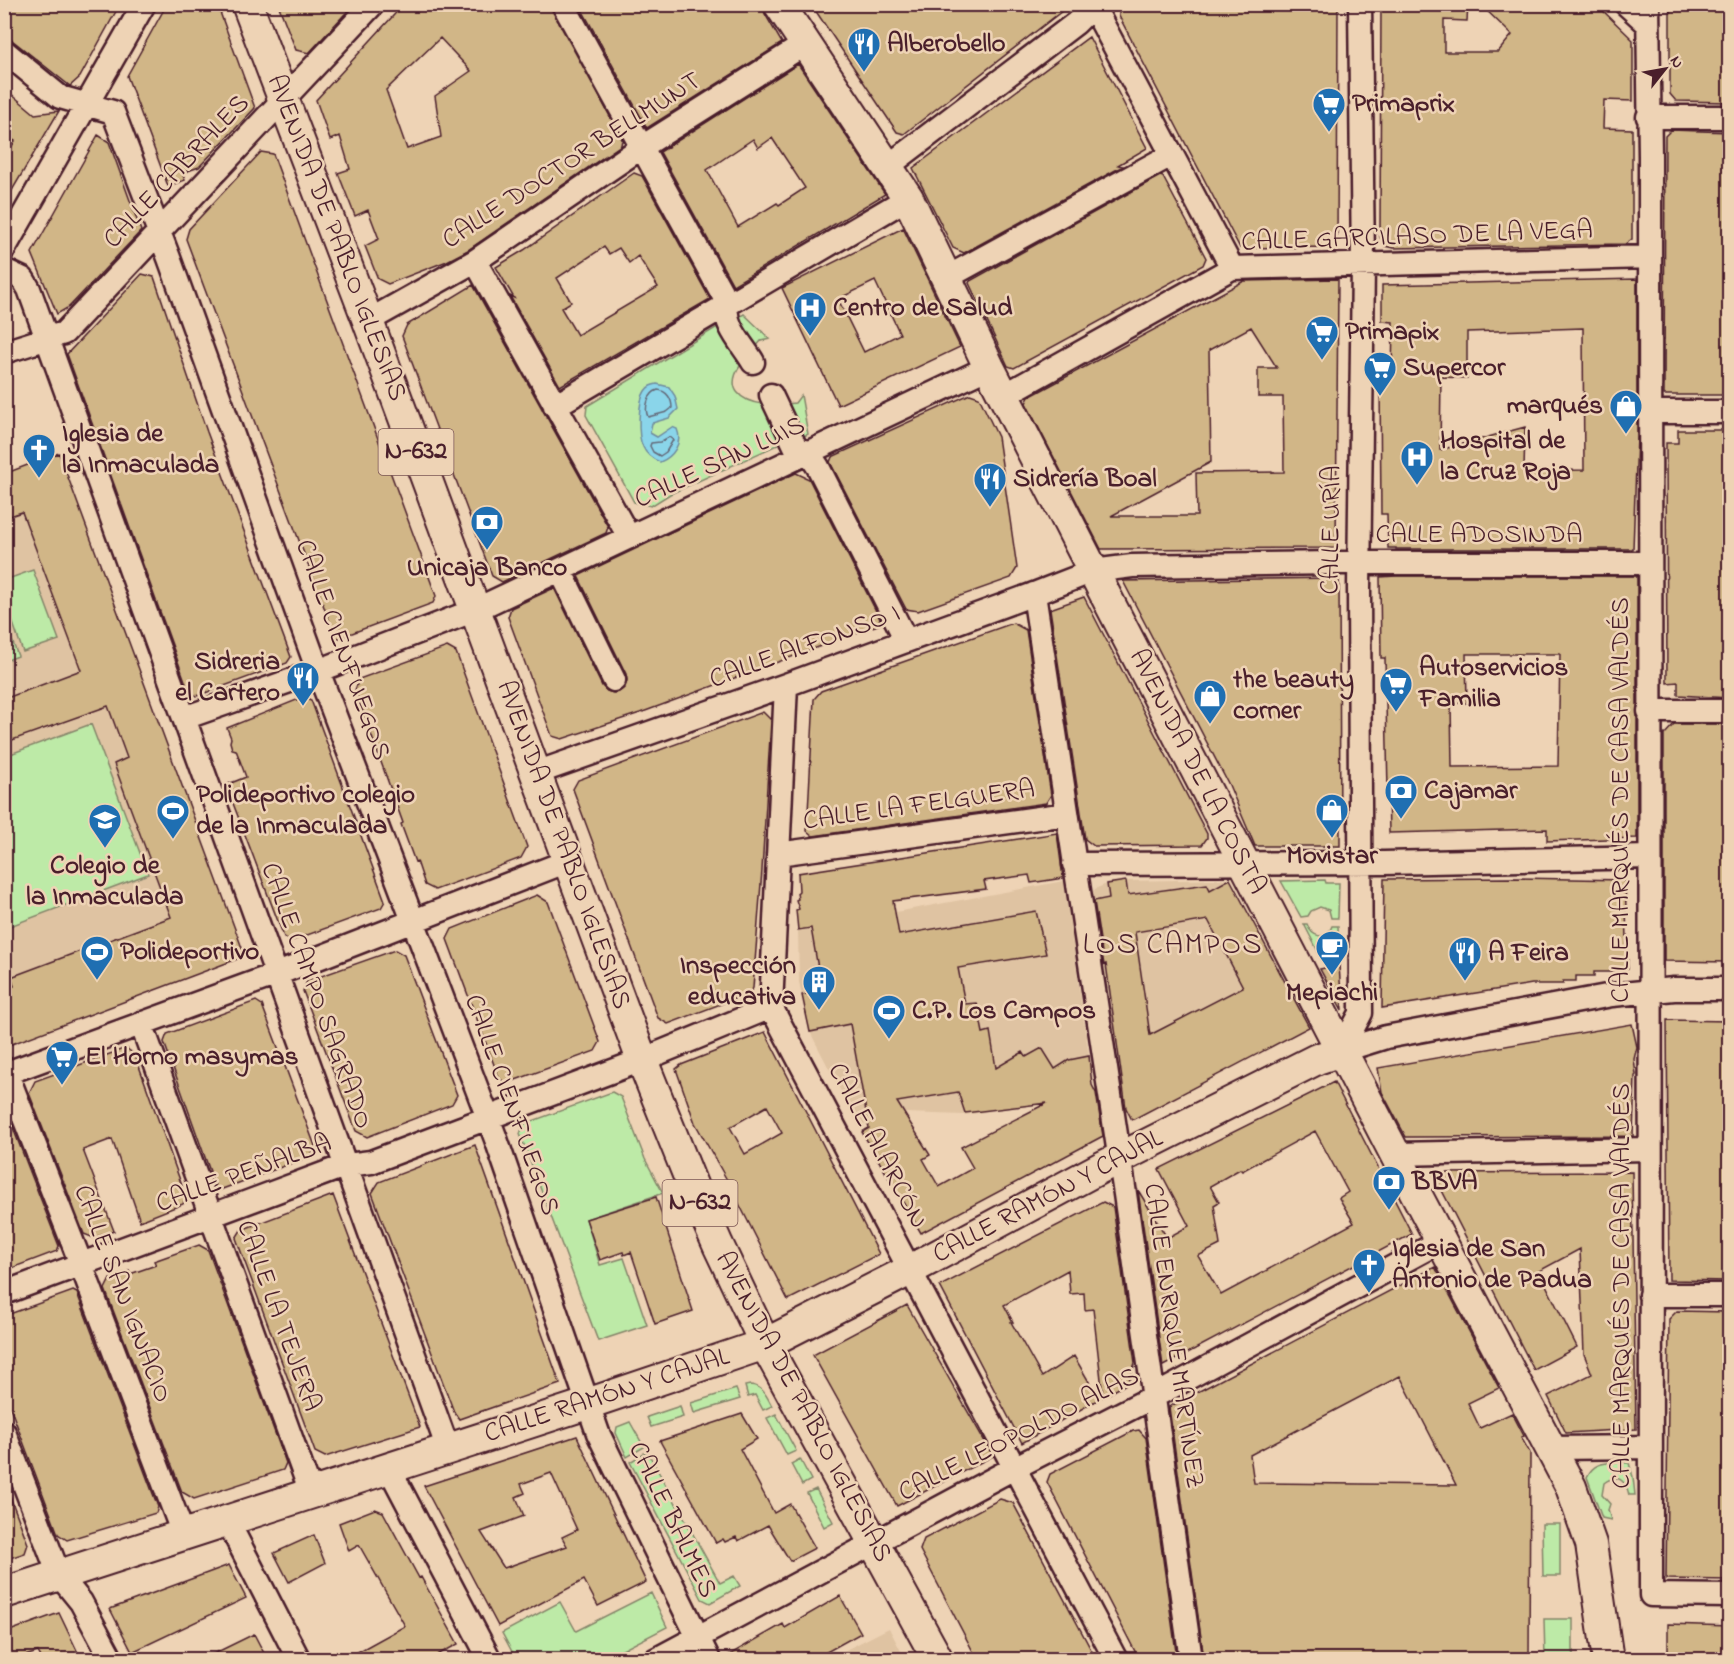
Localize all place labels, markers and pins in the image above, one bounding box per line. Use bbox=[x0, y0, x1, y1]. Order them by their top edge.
place label: Alberobello bbox=[887, 25, 1006, 64]
restaurant icon: Alberobello bbox=[846, 26, 882, 73]
place label: Primaprix bbox=[1352, 85, 1455, 124]
supermarket icon: Primaprix bbox=[1311, 86, 1347, 133]
place label: Centro de Salud bbox=[833, 289, 1013, 328]
hospital icon: Centro de Salud bbox=[792, 290, 828, 337]
place label: Primapix bbox=[1345, 313, 1439, 352]
supermarket icon: Primapix bbox=[1304, 314, 1340, 361]
place label: Supercor bbox=[1403, 349, 1506, 388]
supermarket icon: Supercor bbox=[1362, 350, 1398, 397]
place label: marqués bbox=[1507, 387, 1603, 426]
shop icon: marqués bbox=[1608, 388, 1644, 435]
place label: Iglesia de la Inmaculada bbox=[62, 415, 219, 485]
place label: Hospital de la Cruz Roja bbox=[1440, 422, 1571, 492]
church icon: Iglesia de la Inmaculada bbox=[21, 432, 57, 479]
hospital icon: Hospital de la Cruz Roja bbox=[1399, 439, 1435, 486]
place label: Sidrería Boal bbox=[1013, 460, 1157, 499]
restaurant icon: Sidrería Boal bbox=[972, 461, 1008, 508]
bank icon: Unicaja Banco bbox=[469, 504, 505, 551]
place label: Unicaja Banco bbox=[407, 549, 567, 588]
place label: Sidreria el Cartero bbox=[175, 643, 280, 713]
place label: Autoservicios Familia bbox=[1417, 649, 1568, 719]
restaurant icon: Sidreria el Cartero bbox=[285, 660, 321, 707]
place label: the beauty corner bbox=[1232, 661, 1354, 731]
supermarket icon: Autoservicios Familia bbox=[1378, 666, 1414, 713]
shop icon: the beauty corner bbox=[1192, 678, 1228, 725]
place label: Cajamar bbox=[1424, 772, 1518, 811]
bank icon: Cajamar bbox=[1383, 773, 1419, 820]
place label: Polideportivo colegio de la Inmaculada bbox=[196, 776, 415, 846]
shop icon: Movistar bbox=[1314, 792, 1350, 839]
sports icon: Polideportivo colegio de la Inmaculada bbox=[155, 793, 191, 840]
school or university icon: Colegio de la Inmaculada bbox=[87, 802, 123, 849]
place label: Movistar bbox=[1286, 837, 1378, 876]
place label: Colegio de la Inmaculada bbox=[26, 847, 184, 917]
cafe icon: Mepiachi bbox=[1314, 929, 1350, 976]
place label: Polideportivo bbox=[120, 933, 259, 972]
sports icon: Polideportivo bbox=[79, 934, 115, 981]
place label: A Feira bbox=[1488, 934, 1569, 973]
restaurant icon: A Feira bbox=[1447, 935, 1483, 982]
place label: Inspección educativa bbox=[680, 947, 796, 1017]
building icon: Inspección educativa bbox=[801, 964, 837, 1011]
place label: Mepiachi bbox=[1286, 974, 1378, 1013]
place label: C.P. Los Campos bbox=[912, 992, 1096, 1031]
sports icon: C.P. Los Campos bbox=[871, 993, 907, 1040]
place label: El Horno masymas bbox=[85, 1038, 298, 1077]
supermarket icon: El Horno masymas bbox=[44, 1039, 80, 1086]
place label: BBVA bbox=[1410, 1163, 1478, 1202]
bank icon: BBVA bbox=[1371, 1164, 1407, 1211]
place label: Iglesia de San Antonio de Padua bbox=[1392, 1230, 1592, 1300]
church icon: Iglesia de San Antonio de Padua bbox=[1351, 1247, 1387, 1294]

